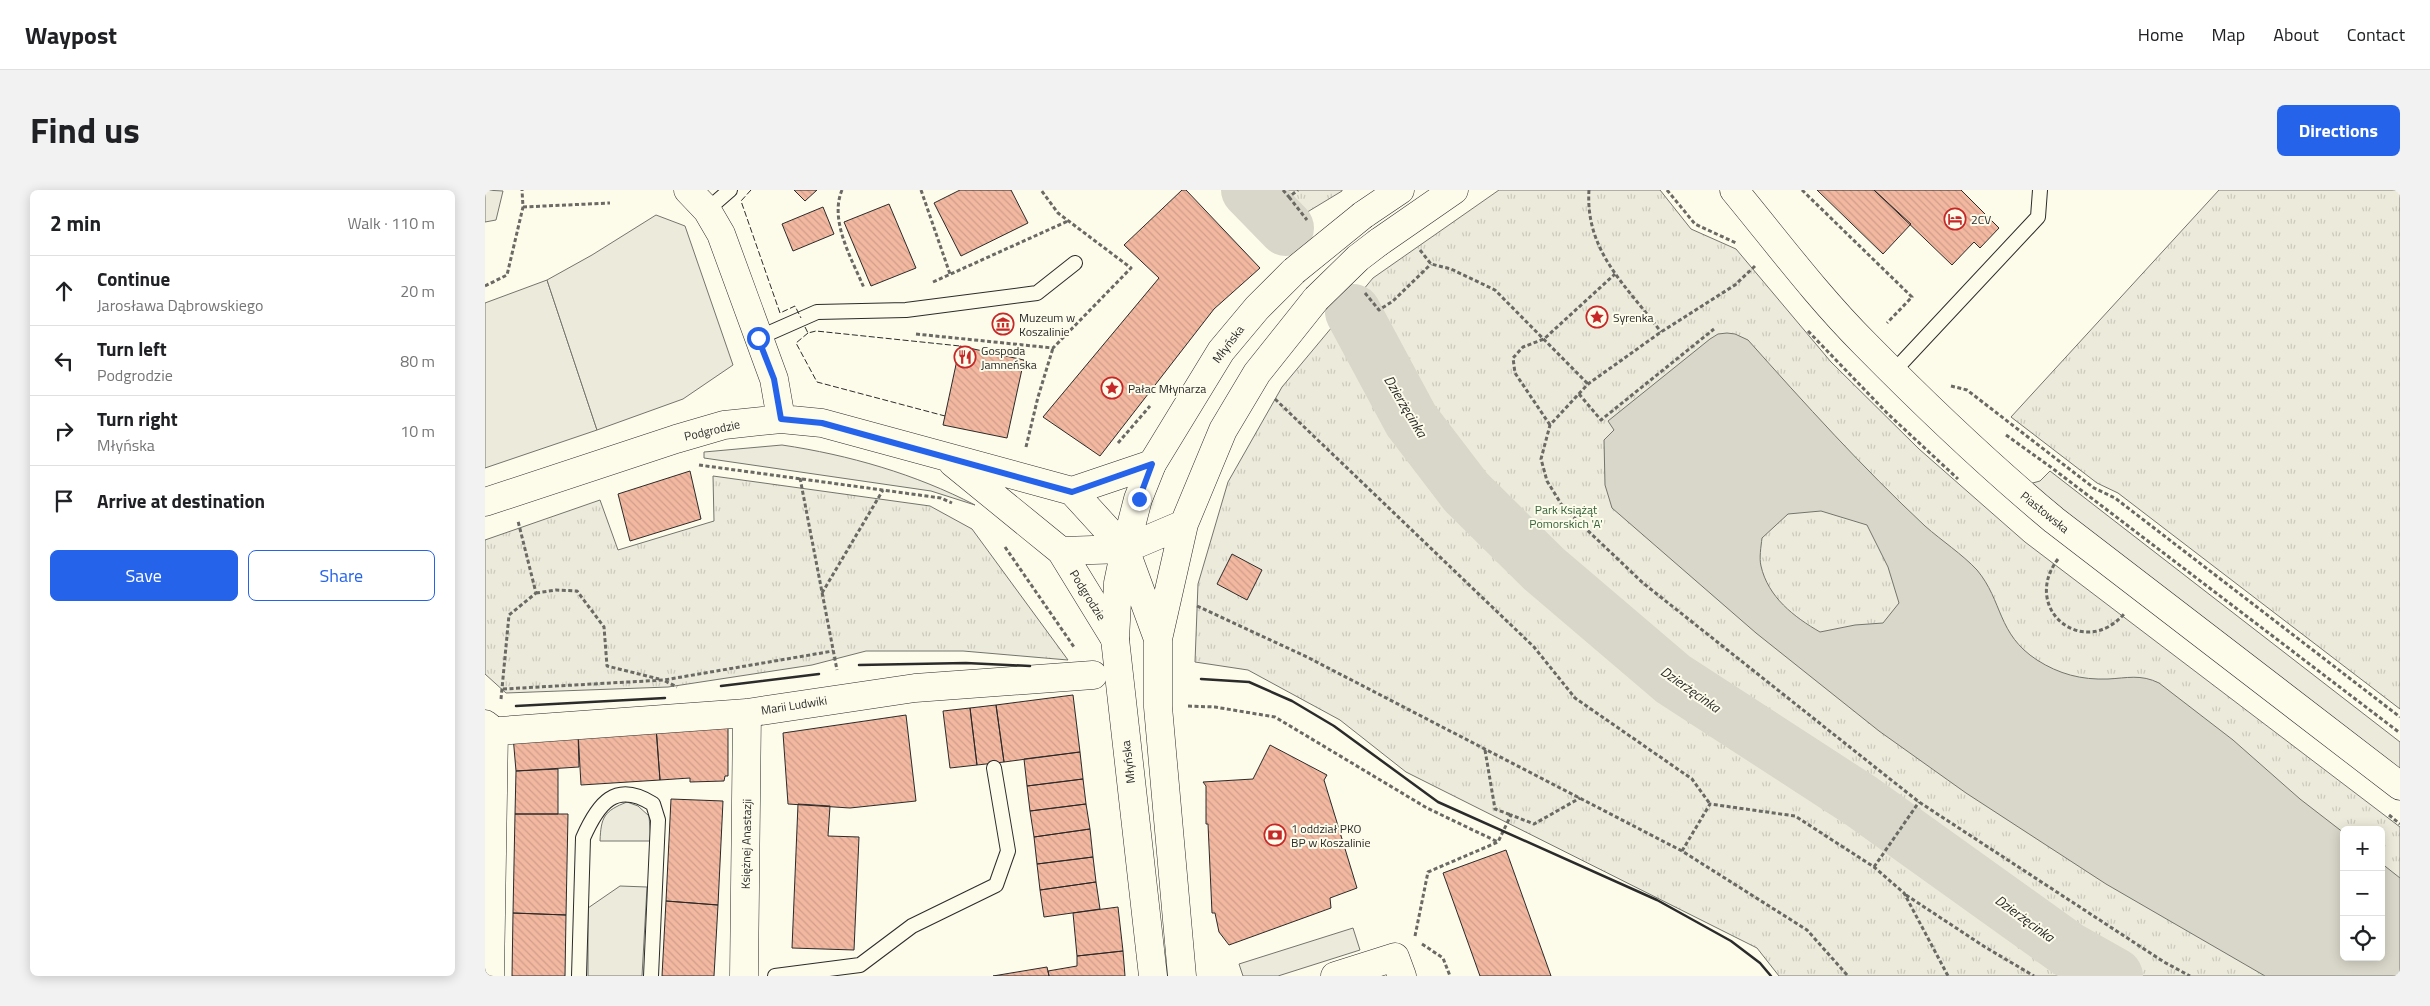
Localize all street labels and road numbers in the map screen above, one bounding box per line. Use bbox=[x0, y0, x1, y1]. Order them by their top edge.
street label: Młyńska bbox=[1207, 321, 1249, 367]
street label: Podgrodzie bbox=[682, 414, 742, 446]
street label: Piastowska bbox=[2016, 486, 2074, 538]
street label: Podgrodzie bbox=[1065, 566, 1111, 624]
street label: Marii Ludwiki bbox=[760, 690, 828, 720]
street label: Młyńska bbox=[1116, 739, 1140, 785]
street label: Księżnej Anastazji bbox=[736, 799, 756, 889]

